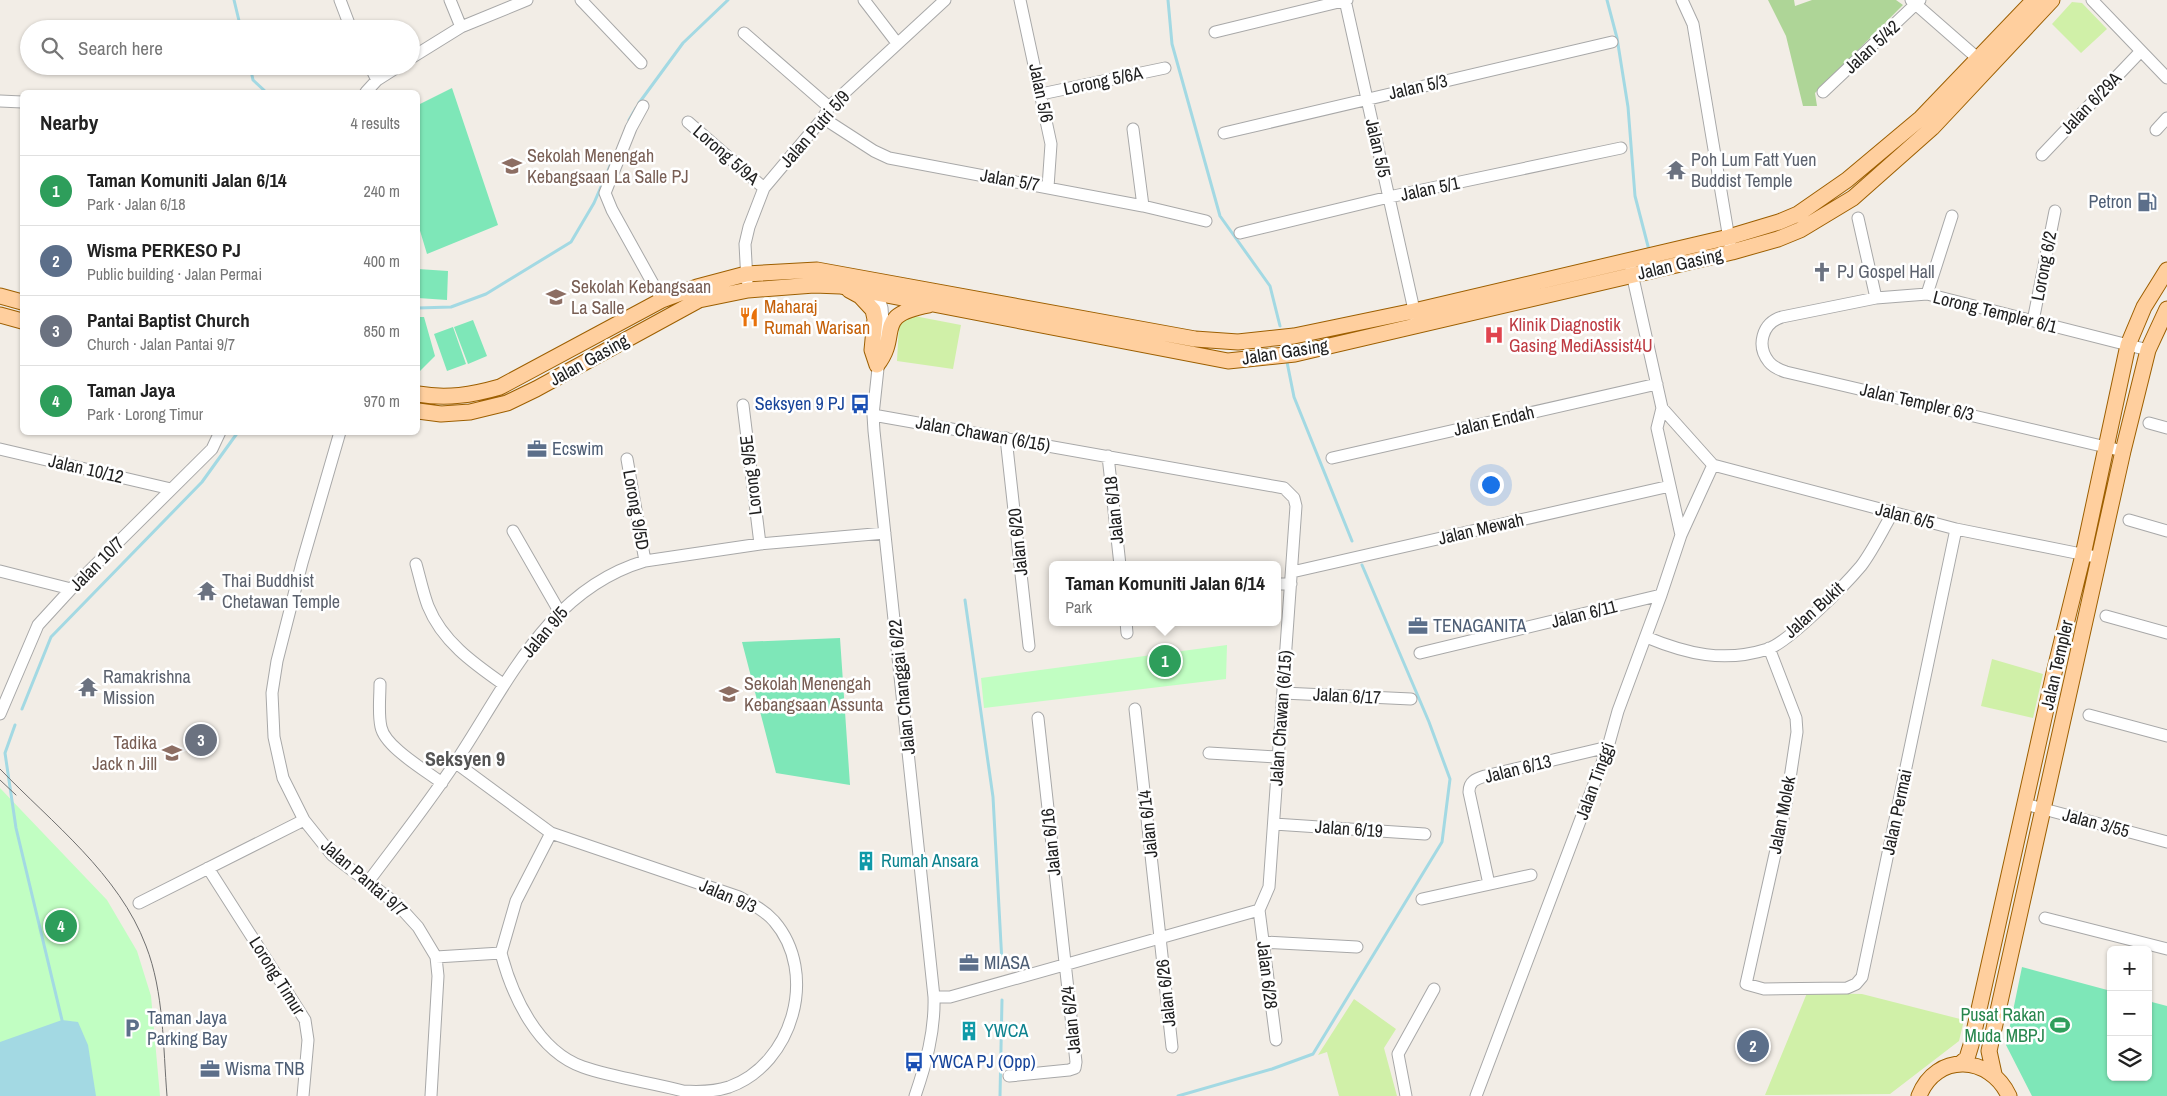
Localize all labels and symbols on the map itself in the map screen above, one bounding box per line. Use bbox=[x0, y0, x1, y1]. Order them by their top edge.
street label: Jalan 5/42 bbox=[1838, 14, 1905, 79]
street label: Lorong 5/6A bbox=[1061, 60, 1145, 101]
street label: Jalan 5/6 bbox=[1023, 61, 1060, 125]
street label: Jalan 6/29A bbox=[2055, 66, 2127, 139]
street label: Jalan 5/3 bbox=[1386, 68, 1450, 105]
street label: Jalan Putri 5/9 bbox=[774, 85, 855, 173]
street label: Jalan 5/5 bbox=[1360, 116, 1397, 180]
street label: Lorong 5/9A bbox=[688, 119, 765, 191]
place label: Sekolah Menengah Kebangsaan La Salle PJ bbox=[527, 143, 689, 189]
place label: Poh Lum Fatt Yuen Buddist Temple bbox=[1691, 147, 1816, 193]
school or university icon: Sekolah Menengah Kebangsaan La Salle PJ bbox=[501, 155, 523, 177]
temple icon: Poh Lum Fatt Yuen Buddist Temple bbox=[1665, 159, 1687, 181]
street label: Jalan 5/7 bbox=[978, 162, 1042, 197]
street label: Jalan 5/1 bbox=[1398, 170, 1463, 207]
place label: Petron bbox=[2089, 189, 2132, 214]
fuel station icon: Petron bbox=[2136, 191, 2158, 213]
street label: Lorong 6/2 bbox=[2025, 229, 2063, 303]
street label: Jalan Gasing bbox=[1635, 241, 1726, 285]
place label: PJ Gospel Hall bbox=[1837, 259, 1935, 284]
church icon: PJ Gospel Hall bbox=[1811, 261, 1833, 283]
place label: Sekolah Kebangsaan La Salle bbox=[571, 274, 711, 320]
street label: Lorong Templer 6/1 bbox=[1931, 284, 2060, 339]
school or university icon: Sekolah Kebangsaan La Salle bbox=[545, 286, 567, 308]
place label: Maharaj Rumah Warisan bbox=[764, 294, 870, 340]
restaurant icon: Maharaj Rumah Warisan bbox=[738, 306, 760, 328]
place label: Klinik Diagnostik Gasing MediAssist4U bbox=[1509, 312, 1653, 358]
hospital icon: Klinik Diagnostik Gasing MediAssist4U bbox=[1483, 324, 1505, 346]
street label: Jalan Gasing bbox=[545, 327, 634, 392]
street label: Jalan Gasing bbox=[1240, 332, 1331, 371]
street label: Jalan Templer 6/3 bbox=[1858, 376, 1977, 427]
place label: Seksyen 9 PJ bbox=[755, 391, 845, 416]
bus stop icon: Seksyen 9 PJ bbox=[849, 393, 871, 415]
street label: Jalan Endah bbox=[1451, 399, 1537, 442]
street label: Jalan Chawan (6/15) bbox=[914, 409, 1052, 458]
street label: Lorong 9/5E bbox=[733, 434, 768, 517]
place label: Ecswim bbox=[552, 436, 604, 461]
office icon: Ecswim bbox=[526, 438, 548, 460]
street label: Jalan 10/12 bbox=[46, 448, 126, 489]
street label: Lorong 9/5D bbox=[617, 468, 656, 552]
your location bbox=[1478, 472, 1504, 498]
street label: Jalan 6/18 bbox=[1098, 475, 1129, 545]
street label: Jalan 6/5 bbox=[1873, 496, 1937, 535]
street label: Jalan 6/20 bbox=[1002, 507, 1033, 577]
street label: Jalan Mewah bbox=[1436, 507, 1526, 550]
street label: Jalan 10/7 bbox=[64, 531, 130, 597]
place label: Thai Buddhist Chetawan Temple bbox=[222, 568, 340, 614]
street label: Jalan Bukit bbox=[1778, 576, 1849, 643]
temple icon: Thai Buddhist Chetawan Temple bbox=[196, 580, 218, 602]
street label: Jalan 6/11 bbox=[1548, 593, 1620, 634]
street label: Jalan 9/5 bbox=[516, 601, 573, 663]
place label: TENAGANITA bbox=[1433, 613, 1526, 638]
office icon: TENAGANITA bbox=[1407, 615, 1429, 637]
street label: Jalan Templer bbox=[2034, 617, 2079, 712]
street label: Jalan Changgai 6/22 bbox=[882, 618, 921, 756]
pin: 1 bbox=[1149, 642, 1181, 680]
street label: Jalan Chawan (6/15) bbox=[1263, 649, 1298, 787]
place label: Ramakrishna Mission bbox=[103, 664, 191, 710]
place label: Sekolah Menengah Kebangsaan Assunta bbox=[744, 671, 884, 717]
temple icon: Ramakrishna Mission bbox=[77, 676, 99, 698]
street label: Jalan 6/17 bbox=[1312, 681, 1382, 710]
school or university icon: Sekolah Menengah Kebangsaan Assunta bbox=[718, 683, 740, 705]
pin: 3 bbox=[185, 721, 217, 759]
place label: Tadika Jack n Jill bbox=[92, 730, 157, 776]
street label: Jalan Tinggi bbox=[1569, 739, 1620, 823]
school or university icon: Tadika Jack n Jill bbox=[161, 742, 183, 764]
district label: Seksyen 9 bbox=[425, 745, 505, 772]
street label: Jalan 6/13 bbox=[1482, 748, 1554, 789]
street label: Jalan Permai bbox=[1875, 767, 1918, 857]
street label: Jalan Molek bbox=[1762, 773, 1801, 856]
street label: Jalan 6/14 bbox=[1132, 789, 1163, 859]
street label: Jalan 3/55 bbox=[2060, 802, 2132, 843]
street label: Jalan 6/16 bbox=[1035, 807, 1066, 877]
street label: Jalan 6/19 bbox=[1314, 814, 1384, 843]
street label: Jalan Pantai 9/7 bbox=[316, 833, 413, 922]
place label: Rumah Ansara bbox=[881, 848, 979, 873]
building icon: Rumah Ansara bbox=[855, 850, 877, 872]
street label: Jalan 9/3 bbox=[696, 872, 761, 919]
pin: 4 bbox=[45, 907, 77, 945]
street label: Lorong Timur bbox=[243, 932, 311, 1020]
street label: Jalan 6/28 bbox=[1251, 940, 1284, 1010]
place label: MIASA bbox=[984, 950, 1030, 975]
office icon: MIASA bbox=[958, 952, 980, 974]
street label: Jalan 6/26 bbox=[1150, 958, 1181, 1028]
street label: Jalan 6/24 bbox=[1055, 985, 1086, 1055]
place label: Pusat Rakan Muda MBPJ bbox=[1960, 1002, 2045, 1048]
place label: Taman Jaya Parking Bay bbox=[147, 1005, 228, 1051]
sports icon: Pusat Rakan Muda MBPJ bbox=[2049, 1014, 2071, 1036]
parking icon: Taman Jaya Parking Bay bbox=[121, 1017, 143, 1039]
place label: YWCA bbox=[984, 1018, 1028, 1043]
building icon: YWCA bbox=[958, 1020, 980, 1042]
pin: 2 bbox=[1737, 1027, 1769, 1065]
place label: YWCA PJ (Opp) bbox=[929, 1049, 1036, 1074]
bus stop icon: YWCA PJ (Opp) bbox=[903, 1051, 925, 1073]
place label: Wisma TNB bbox=[225, 1056, 304, 1081]
office icon: Wisma TNB bbox=[199, 1058, 221, 1080]

